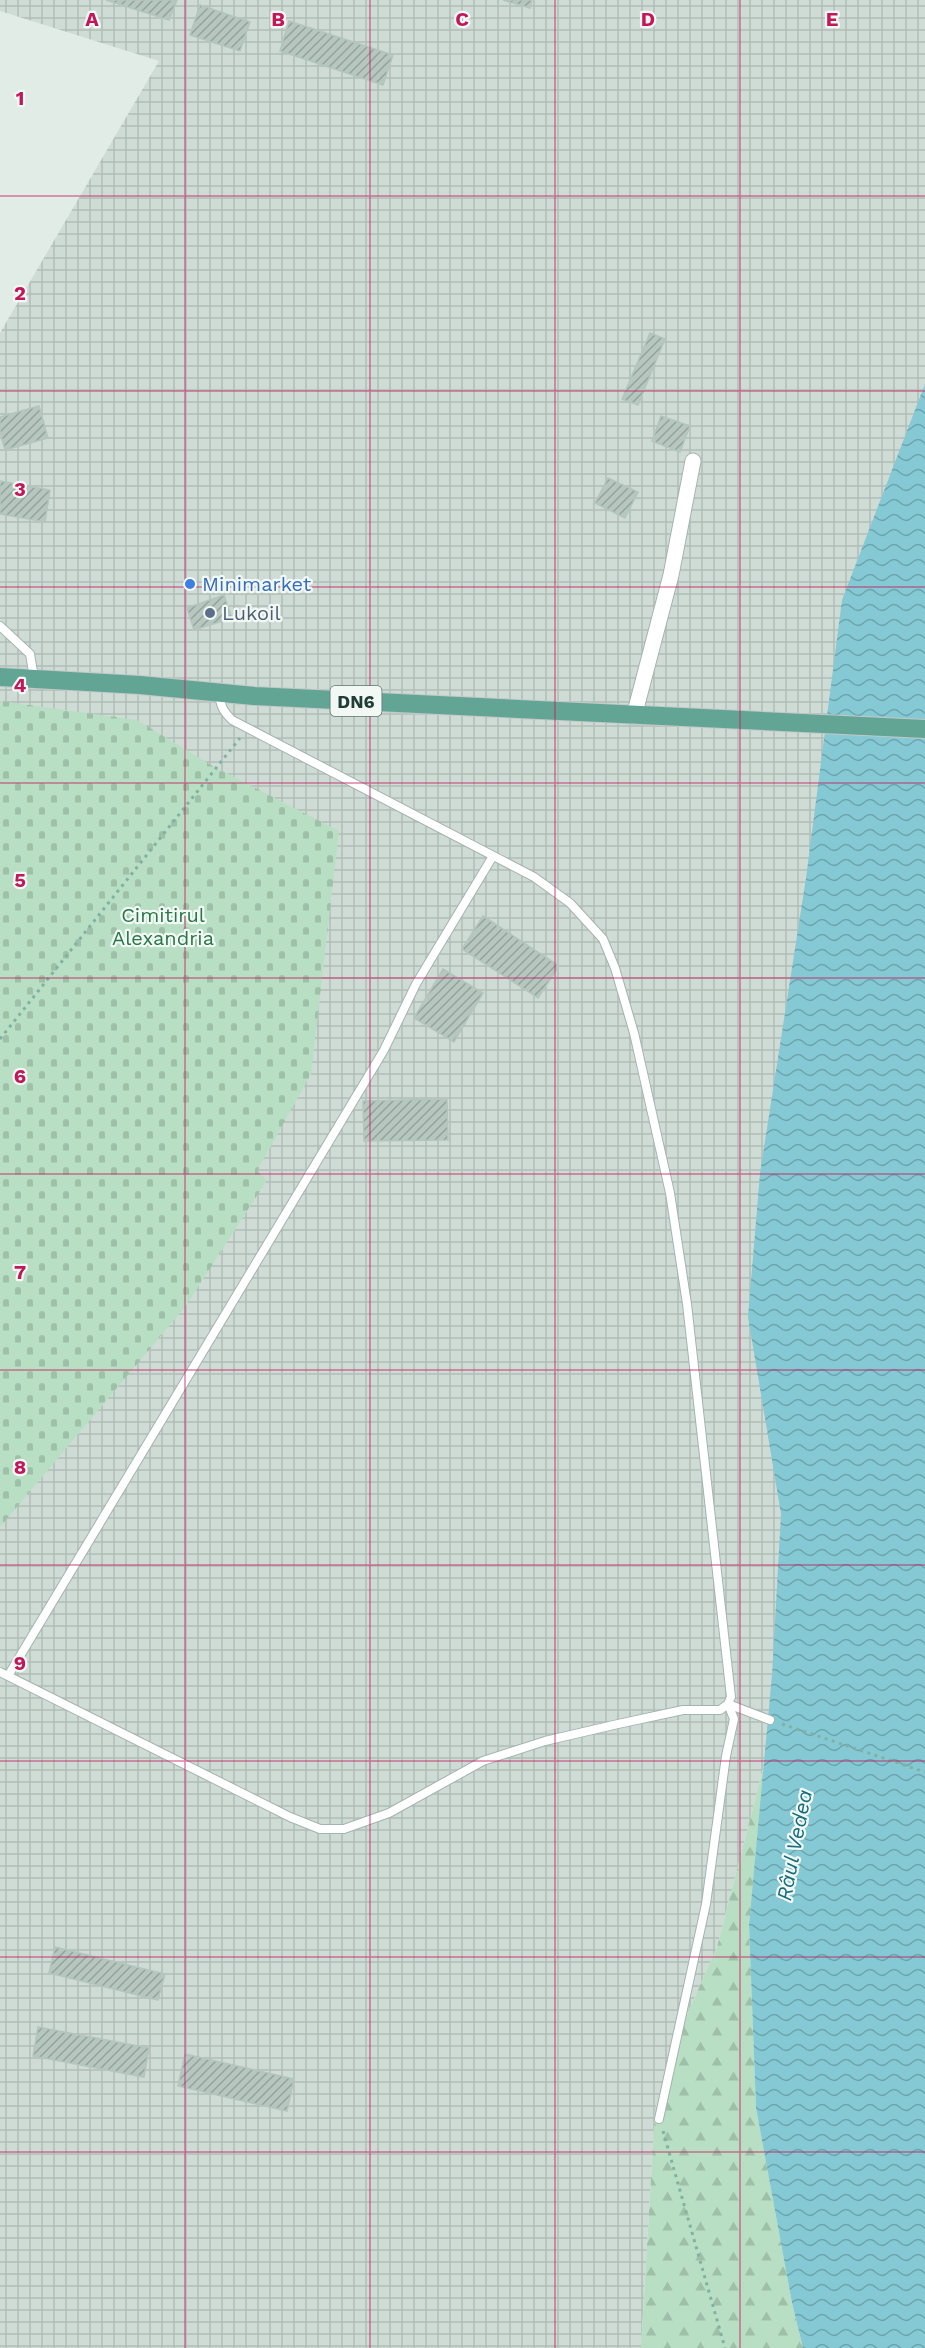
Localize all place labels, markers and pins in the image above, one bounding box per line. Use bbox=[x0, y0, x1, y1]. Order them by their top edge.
place label: Minimarket bbox=[202, 572, 312, 596]
marker: Minimarket bbox=[183, 577, 197, 591]
place label: Lukoil bbox=[222, 601, 281, 625]
marker: Lukoil bbox=[203, 606, 217, 620]

